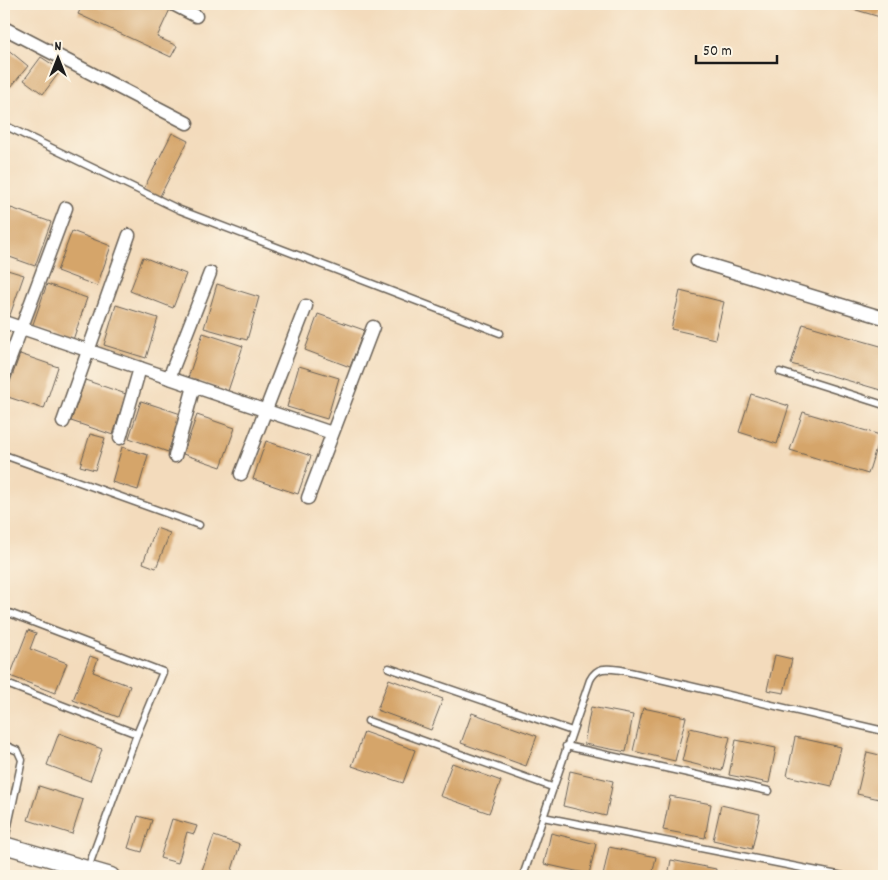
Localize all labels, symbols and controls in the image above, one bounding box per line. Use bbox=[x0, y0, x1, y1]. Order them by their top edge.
north arrow bbox=[32, 32, 82, 82]
scale bar bbox=[696, 32, 777, 64]
text: N bbox=[55, 37, 62, 57]
text: 50 m bbox=[703, 41, 732, 63]

